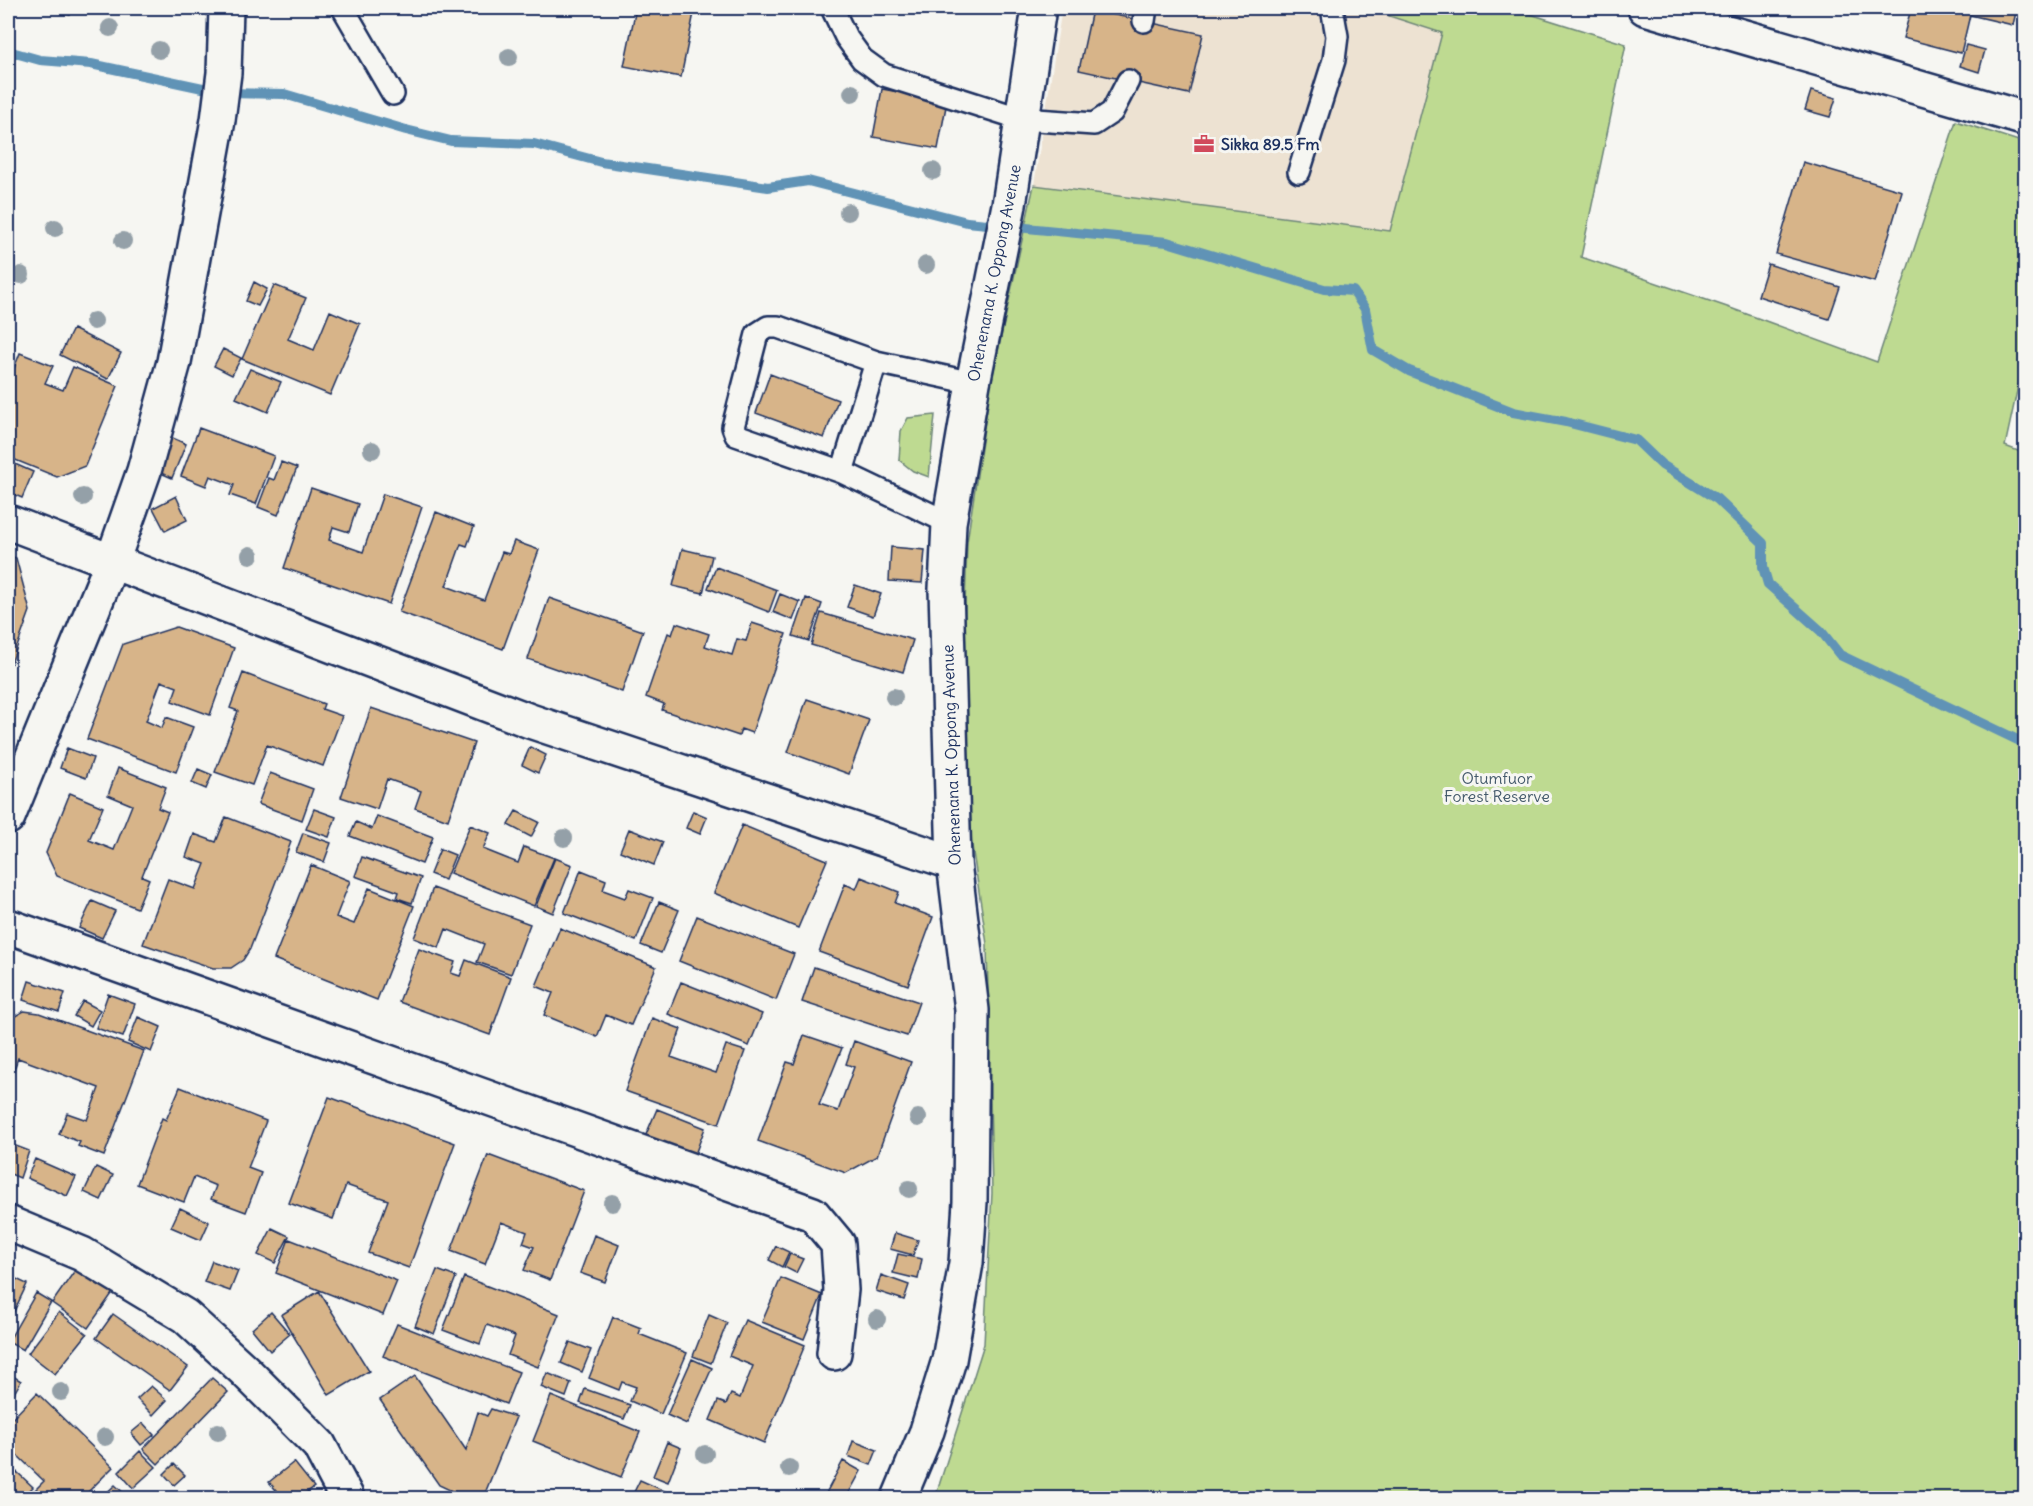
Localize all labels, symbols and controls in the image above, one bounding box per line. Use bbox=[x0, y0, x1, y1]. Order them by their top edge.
office icon: Sikka 89.5 Fm bbox=[1192, 132, 1216, 156]
place label: Sikka 89.5 Fm bbox=[1221, 134, 1319, 154]
street label: Ohenenana K. Oppong Avenue bbox=[963, 163, 1025, 383]
street label: Ohenenana K. Oppong Avenue bbox=[937, 644, 965, 866]
park label: Otumfuor Forest Reserve bbox=[1444, 768, 1550, 806]

